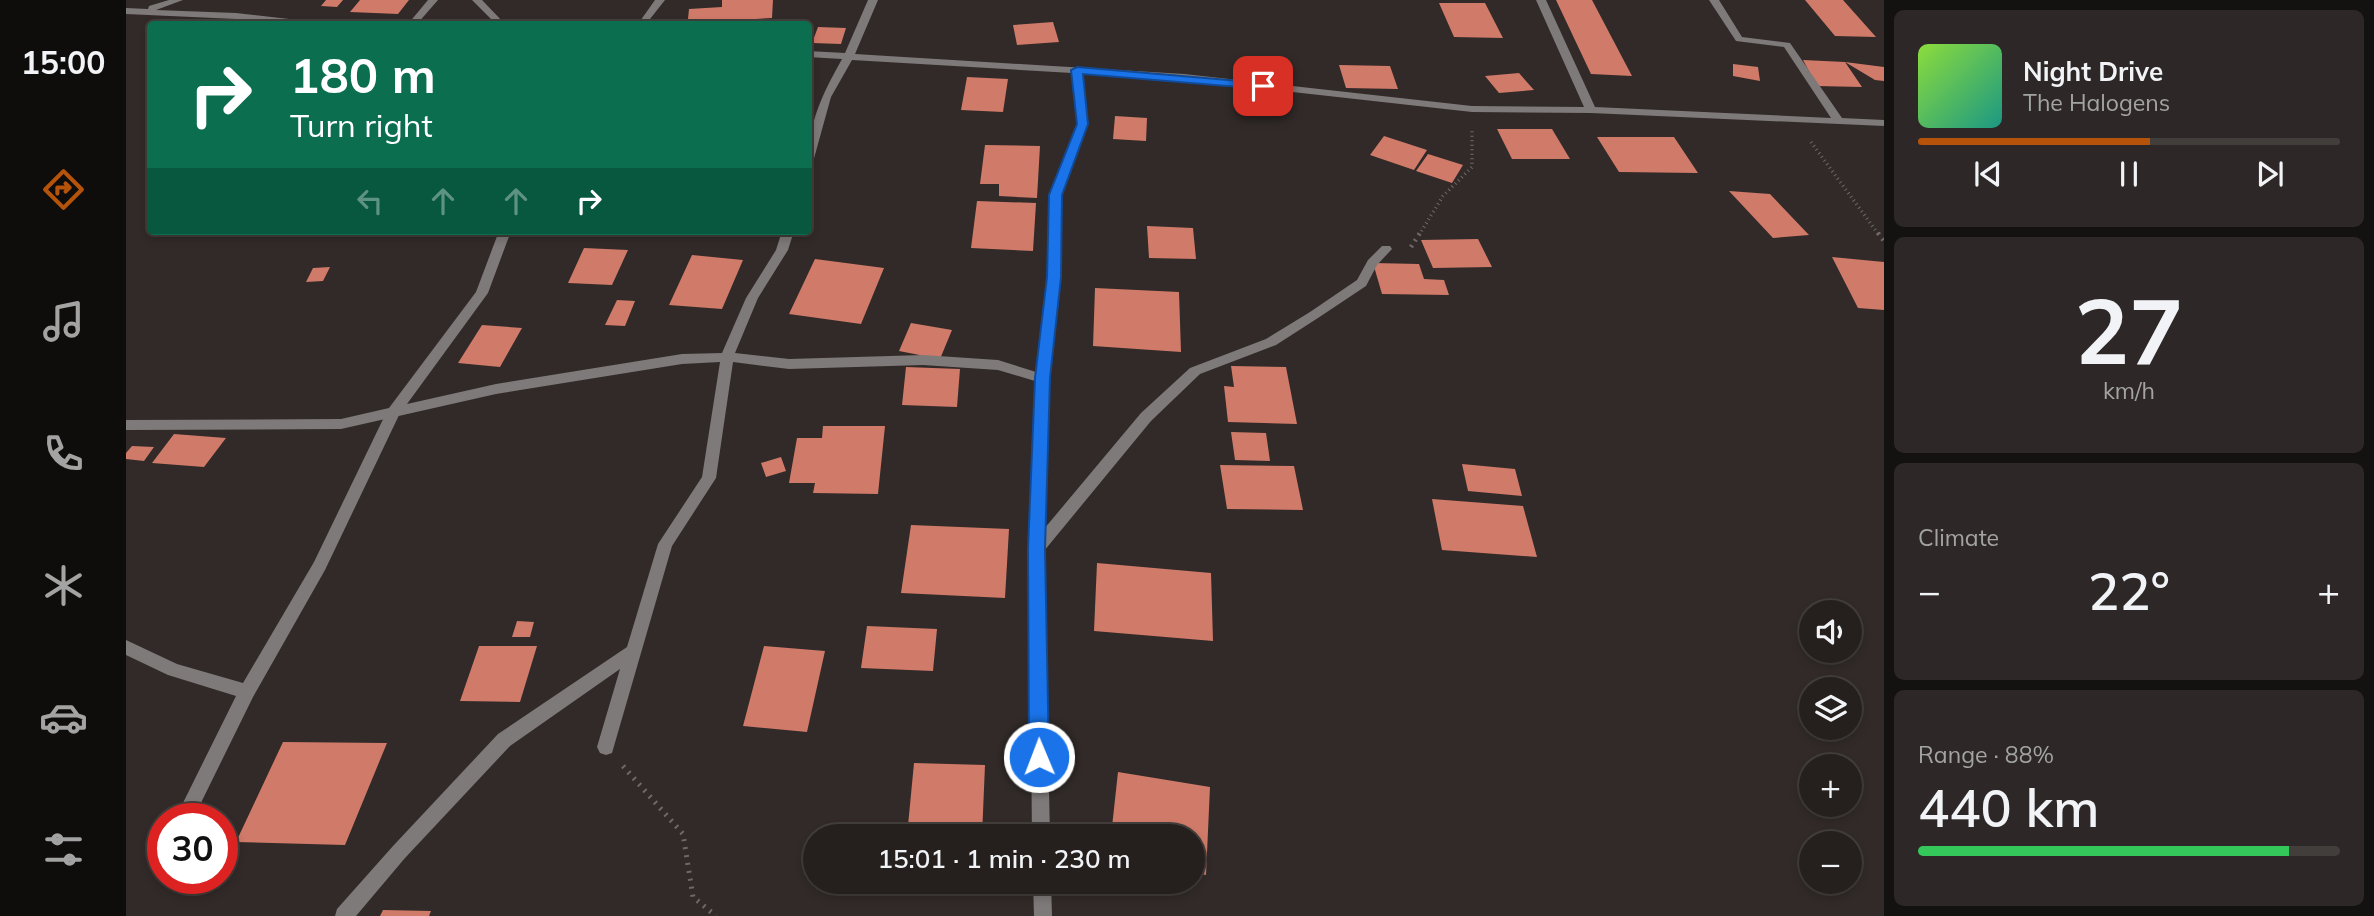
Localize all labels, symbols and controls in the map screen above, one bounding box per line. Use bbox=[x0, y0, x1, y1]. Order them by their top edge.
text: 15:00 bbox=[21, 42, 105, 82]
text: 180 m bbox=[290, 44, 436, 105]
icon: right bbox=[175, 49, 266, 140]
text: Night Drive bbox=[2023, 55, 2163, 88]
pin bbox=[1233, 56, 1293, 116]
icon: arrive bbox=[1244, 67, 1282, 105]
text: The Halogens bbox=[2023, 88, 2170, 117]
text: Turn right bbox=[290, 105, 433, 145]
icon: previous bbox=[1969, 155, 2007, 193]
icon: pause bbox=[2110, 155, 2148, 193]
icon: next bbox=[2251, 155, 2289, 193]
icon: directions bbox=[39, 165, 88, 214]
icon: left bbox=[351, 182, 389, 220]
icon: ahead bbox=[424, 182, 462, 220]
icon: ahead bbox=[497, 182, 535, 220]
icon: right bbox=[570, 182, 608, 220]
text: 27 bbox=[2074, 273, 2184, 387]
icon: music bbox=[39, 297, 88, 346]
text: km/h bbox=[2103, 376, 2155, 405]
icon: phone bbox=[39, 429, 88, 478]
text: Climate bbox=[1918, 523, 1999, 552]
text: 22° bbox=[2088, 558, 2170, 623]
icon: climate bbox=[39, 561, 88, 610]
text: − bbox=[1918, 567, 1941, 615]
text: + bbox=[2317, 567, 2340, 615]
map controls bbox=[1799, 600, 1862, 894]
button: sound bbox=[1799, 600, 1862, 663]
button: layers bbox=[1799, 677, 1862, 740]
icon: car bbox=[39, 693, 88, 742]
position arrow bbox=[1002, 720, 1076, 794]
text: Range · 88% bbox=[1918, 740, 2054, 769]
button: + bbox=[1799, 754, 1862, 817]
text: 440 km bbox=[1918, 775, 2099, 840]
speed limit sign: 30 bbox=[147, 803, 238, 894]
icon: filters bbox=[39, 825, 88, 874]
button: − bbox=[1799, 831, 1862, 894]
text: 15:01 · 1 min · 230 m bbox=[877, 842, 1131, 875]

